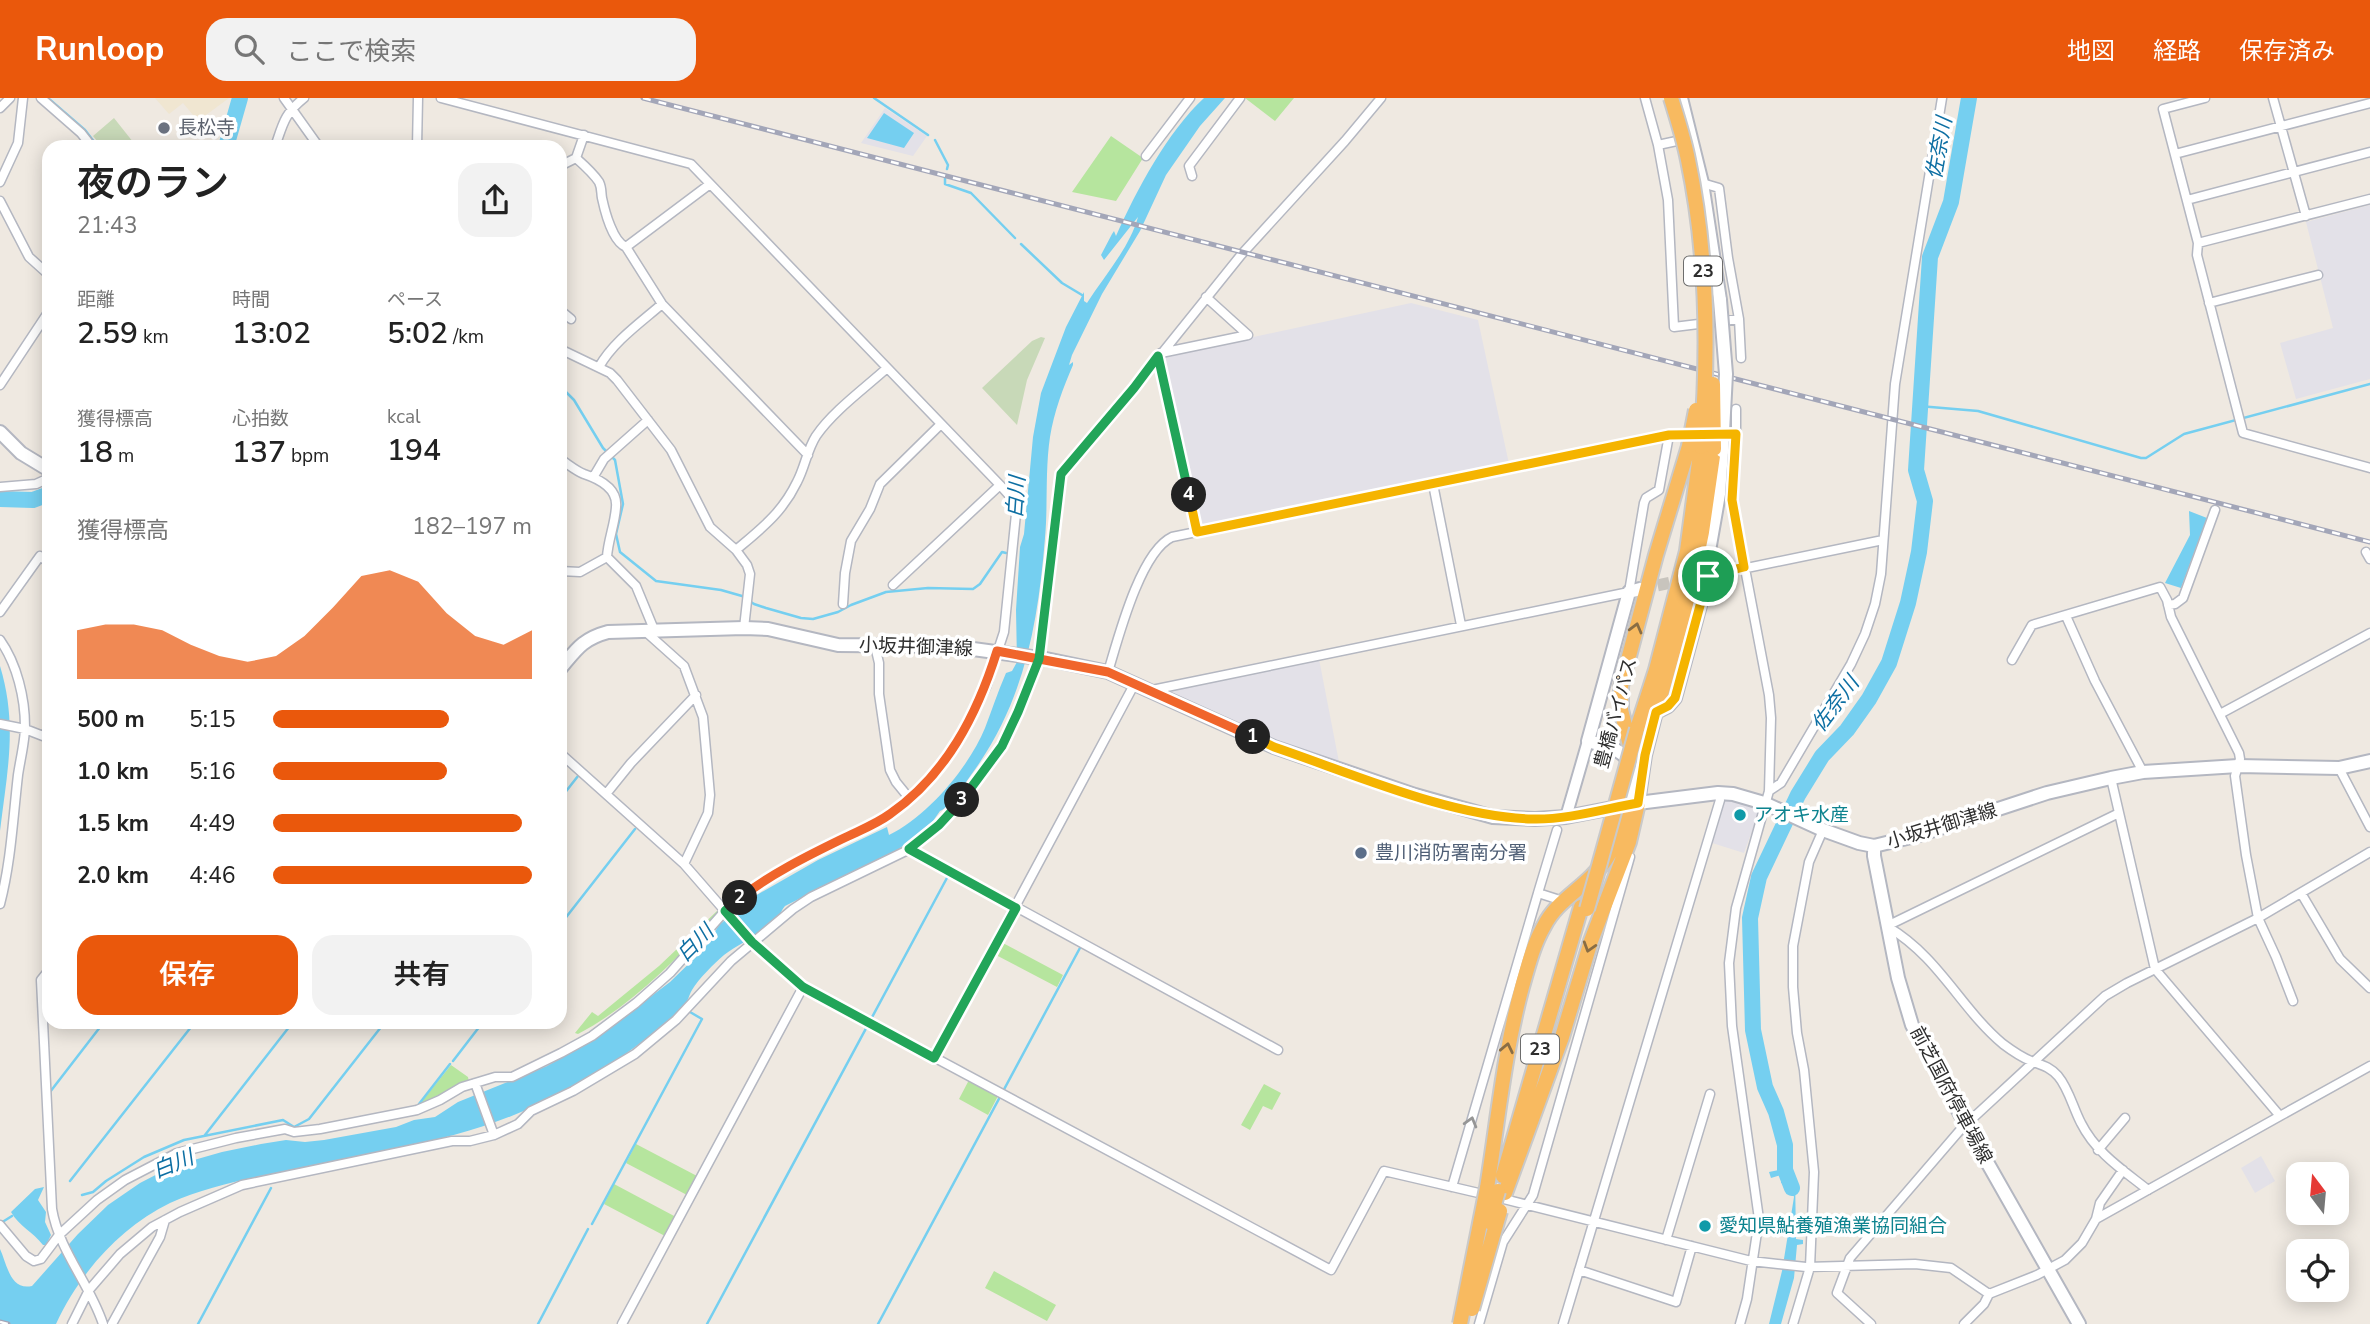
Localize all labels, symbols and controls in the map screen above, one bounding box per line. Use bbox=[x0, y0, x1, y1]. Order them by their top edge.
search box bbox=[206, 18, 696, 81]
text: Runloop bbox=[35, 27, 164, 72]
icon: search bbox=[230, 30, 268, 68]
text: ここで検索 bbox=[286, 34, 416, 69]
text: 地図 bbox=[2067, 35, 2115, 67]
text: 経路 bbox=[2153, 35, 2201, 67]
text: 保存済み bbox=[2239, 35, 2335, 67]
water label: 佐奈川 bbox=[1920, 113, 1959, 181]
place label: 長松寺 bbox=[178, 115, 235, 141]
marker: 長松寺 bbox=[156, 120, 172, 136]
text: 夜のラン bbox=[77, 158, 229, 209]
button: share bbox=[458, 163, 532, 237]
text: 21:43 bbox=[77, 210, 137, 241]
road number: 23 bbox=[1684, 256, 1722, 286]
text: 距離 bbox=[77, 287, 115, 313]
text: 時間 bbox=[232, 287, 270, 313]
text: ペース bbox=[387, 287, 443, 313]
text: 2.59 bbox=[77, 313, 138, 354]
text: 13:02 bbox=[232, 313, 311, 354]
text: 5:02 bbox=[387, 313, 448, 354]
text: km bbox=[138, 324, 169, 350]
text: /km bbox=[448, 324, 484, 350]
text: kcal bbox=[387, 404, 421, 430]
text: 獲得標高 bbox=[77, 406, 153, 432]
text: 心拍数 bbox=[232, 406, 289, 432]
text: 194 bbox=[387, 430, 441, 471]
text: 18 bbox=[77, 432, 113, 473]
text: 137 bbox=[232, 432, 286, 473]
text: m bbox=[113, 443, 134, 469]
text: bpm bbox=[286, 443, 329, 469]
water label: 白川 bbox=[1001, 473, 1032, 519]
pin: 4 bbox=[1172, 478, 1206, 512]
text: 4 bbox=[1183, 481, 1194, 507]
text: 182–197 m bbox=[412, 511, 532, 542]
text: 獲得標高 bbox=[77, 515, 169, 546]
pin bbox=[1678, 546, 1738, 606]
icon: arrive bbox=[1689, 557, 1727, 595]
one-way arrow bbox=[1628, 622, 1642, 634]
street label: 小坂井御津線 bbox=[859, 632, 973, 662]
street label: 豊橋バイパス bbox=[1589, 655, 1643, 771]
water label: 佐奈川 bbox=[1805, 669, 1866, 738]
text: 500 m bbox=[77, 704, 145, 735]
text: 5:15 bbox=[189, 704, 236, 735]
pin: 1 bbox=[1236, 720, 1270, 754]
text: 1 bbox=[1247, 723, 1258, 749]
text: 1.0 km bbox=[77, 756, 149, 787]
text: 5:16 bbox=[189, 756, 236, 787]
pin: 3 bbox=[944, 782, 979, 818]
text: 3 bbox=[956, 786, 967, 812]
street label: 小坂井御津線 bbox=[1884, 797, 2000, 855]
place label: アオキ水産 bbox=[1754, 802, 1849, 828]
marker: アオキ水産 bbox=[1732, 807, 1748, 823]
text: 1.5 km bbox=[77, 808, 149, 839]
text: 4:49 bbox=[189, 808, 236, 839]
place label: 豊川消防署南分署 bbox=[1375, 840, 1527, 866]
marker: 豊川消防署南分署 bbox=[1353, 845, 1369, 861]
text: 2.0 km bbox=[77, 860, 149, 891]
text: 4:46 bbox=[189, 860, 236, 891]
pin: 2 bbox=[722, 880, 758, 916]
text: 2 bbox=[734, 884, 745, 910]
water label: 白川 bbox=[670, 917, 721, 968]
button: 保存 bbox=[77, 935, 298, 1015]
button: 共有 bbox=[312, 935, 532, 1015]
one-way arrow bbox=[1583, 941, 1598, 953]
street label: 前芝国府停車場線 bbox=[1904, 1022, 1998, 1168]
road number: 23 bbox=[1521, 1034, 1559, 1064]
one-way arrow bbox=[1499, 1042, 1514, 1054]
one-way arrow bbox=[1463, 1116, 1478, 1128]
water label: 白川 bbox=[148, 1142, 200, 1185]
north arrow bbox=[2286, 1162, 2348, 1225]
map controls bbox=[2286, 1162, 2349, 1302]
place label: 愛知県鮎養殖漁業協同組合 bbox=[1719, 1213, 1947, 1239]
marker: 愛知県鮎養殖漁業協同組合 bbox=[1697, 1218, 1713, 1234]
button: locate bbox=[2286, 1239, 2349, 1302]

